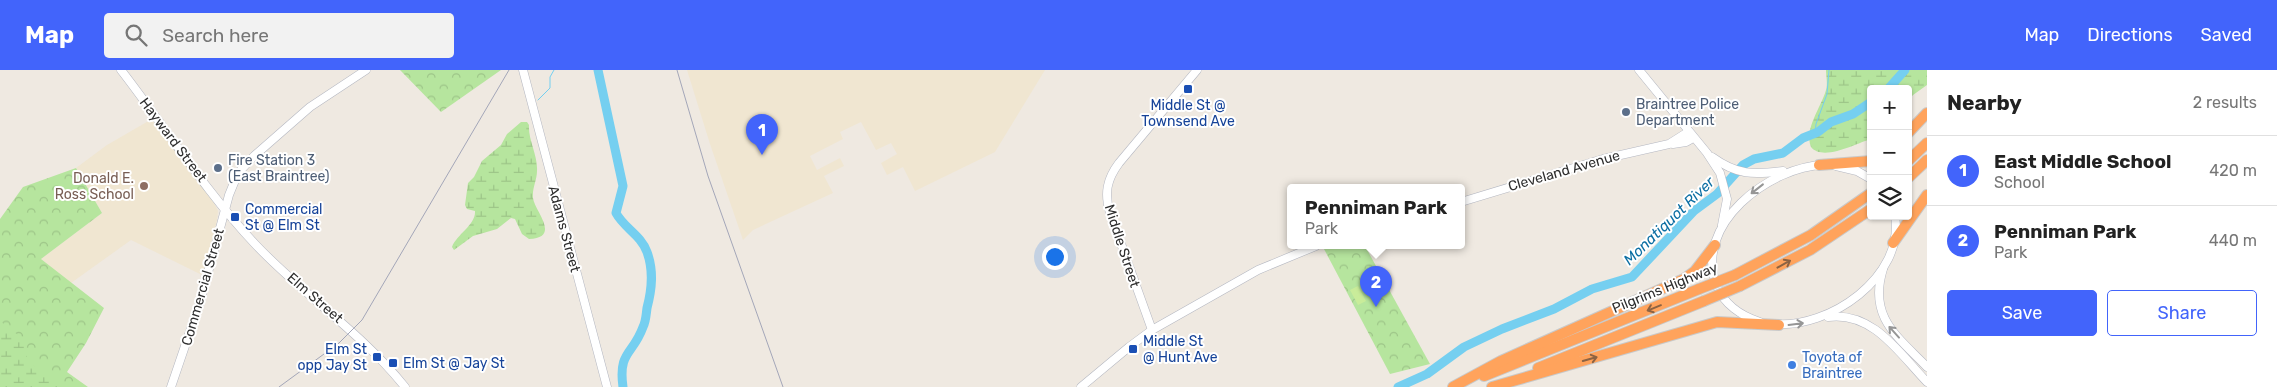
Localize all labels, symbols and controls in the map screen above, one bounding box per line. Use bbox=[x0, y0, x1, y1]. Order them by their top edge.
search box bbox=[104, 13, 454, 58]
text: Map bbox=[25, 21, 74, 49]
icon: search bbox=[122, 21, 150, 49]
text: Search here bbox=[162, 24, 269, 47]
text: Map bbox=[2024, 24, 2059, 46]
text: Directions bbox=[2087, 24, 2173, 46]
text: Saved bbox=[2201, 24, 2252, 46]
marker: Middle St @ Townsend Ave bbox=[1182, 83, 1194, 95]
map controls bbox=[1867, 85, 1912, 220]
button: + bbox=[1867, 85, 1912, 130]
text: Nearby bbox=[1947, 90, 2022, 115]
text: 2 results bbox=[2193, 93, 2257, 112]
street label: Hayward Street bbox=[136, 94, 211, 186]
place label: Braintree Police Department bbox=[1636, 96, 1739, 129]
place label: Middle St @ Townsend Ave bbox=[1141, 97, 1235, 130]
marker: Braintree Police Department bbox=[1620, 106, 1632, 118]
pin: 1 bbox=[746, 114, 778, 155]
button: − bbox=[1867, 130, 1912, 175]
street label: Cleveland Avenue bbox=[1506, 147, 1622, 195]
text: East Middle School bbox=[1994, 150, 2171, 173]
place label: Fire Station 3 (East Braintree) bbox=[228, 152, 330, 185]
text: 1 bbox=[1959, 161, 1967, 180]
text: 420 m bbox=[2209, 161, 2257, 180]
marker: Fire Station 3 (East Braintree) bbox=[212, 162, 224, 174]
place label: Donald E. Ross School bbox=[55, 170, 134, 203]
water label: Monatiquot River bbox=[1620, 172, 1719, 269]
text: School bbox=[1994, 173, 2045, 192]
button: layers bbox=[1867, 175, 1912, 220]
marker: Donald E. Ross School bbox=[138, 180, 150, 192]
street label: Adams Street bbox=[544, 184, 584, 275]
popup bbox=[1287, 184, 1465, 249]
one-way arrow bbox=[1751, 184, 1764, 195]
text: Penniman Park bbox=[1305, 196, 1447, 219]
place label: Commercial St @ Elm St bbox=[245, 201, 323, 234]
street label: Middle Street bbox=[1101, 202, 1144, 290]
marker: Commercial St @ Elm St bbox=[229, 211, 241, 223]
text: Park bbox=[1305, 219, 1338, 238]
text: Penniman Park bbox=[1994, 220, 2136, 243]
street label: Commercial Street bbox=[178, 226, 228, 348]
text: 2 bbox=[1958, 231, 1968, 250]
text: 440 m bbox=[2209, 231, 2257, 250]
text: Park bbox=[1994, 243, 2027, 262]
your location bbox=[1042, 244, 1068, 270]
street label: Pilgrims Highway bbox=[1610, 259, 1721, 317]
one-way arrow bbox=[1776, 259, 1791, 269]
pin: 2 bbox=[1360, 266, 1392, 307]
street label: Elm Street bbox=[284, 269, 347, 327]
button: Save bbox=[1947, 290, 2097, 336]
button: Share bbox=[2107, 290, 2257, 336]
one-way arrow bbox=[1646, 304, 1661, 313]
one-way arrow bbox=[1788, 319, 1804, 329]
one-way arrow bbox=[1888, 326, 1899, 339]
place label: Middle St @ Hunt Ave bbox=[1143, 333, 1218, 366]
place label: Elm St opp Jay St bbox=[297, 341, 368, 374]
marker: Middle St @ Hunt Ave bbox=[1127, 343, 1139, 355]
place label: Toyota of Braintree bbox=[1802, 349, 1863, 382]
marker: Elm St opp Jay St bbox=[371, 351, 383, 363]
one-way arrow bbox=[1581, 353, 1597, 363]
place label: Elm St @ Jay St bbox=[403, 355, 505, 372]
marker: Elm St @ Jay St bbox=[387, 357, 399, 369]
marker: Toyota of Braintree bbox=[1786, 359, 1798, 371]

